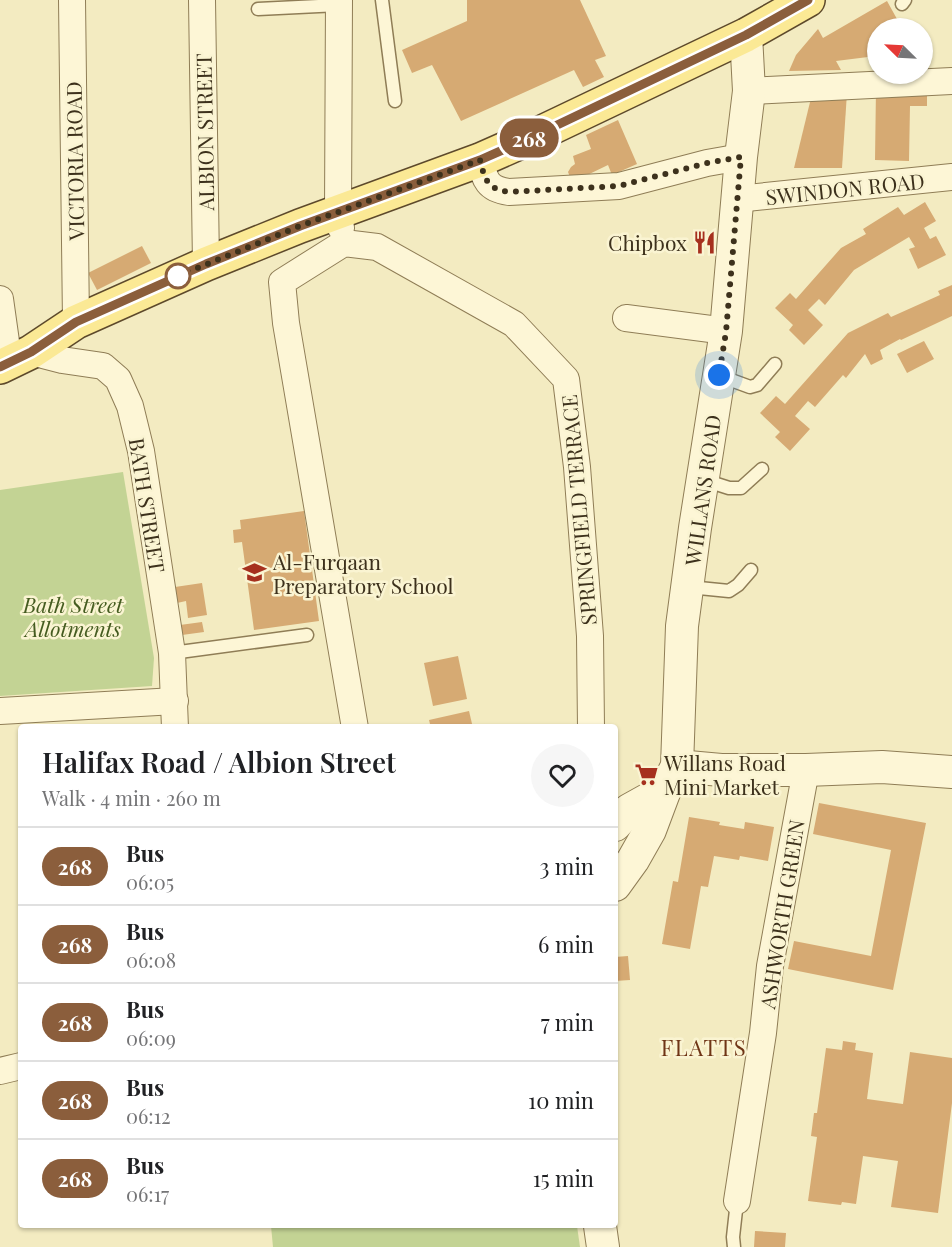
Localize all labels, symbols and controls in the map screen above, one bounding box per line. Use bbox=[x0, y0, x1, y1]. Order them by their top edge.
north arrow bbox=[867, 18, 933, 84]
map controls bbox=[867, 18, 933, 84]
street label: ALBION STREET bbox=[189, 53, 219, 212]
street label: VICTORIA ROAD bbox=[59, 81, 89, 242]
line badge: 268 bbox=[494, 118, 564, 158]
text: 268 bbox=[512, 124, 546, 152]
street label: SWINDON ROAD bbox=[764, 166, 926, 210]
place label: Chipbox bbox=[608, 228, 687, 256]
restaurant icon: Chipbox bbox=[692, 229, 718, 255]
unlabelled marker bbox=[165, 263, 191, 289]
your location bbox=[704, 360, 734, 390]
street label: SPRINGFIELD TERRACE bbox=[554, 394, 602, 626]
street label: WILLANS ROAD bbox=[677, 413, 726, 568]
street label: BATH STREET bbox=[124, 436, 172, 574]
place label: Al-Furqaan Preparatory School bbox=[272, 547, 454, 599]
school or university icon: Al-Furqaan Preparatory School bbox=[242, 560, 268, 586]
park label: Bath Street Allotments bbox=[22, 590, 124, 642]
text: Halifax Road / Albion Street bbox=[42, 743, 396, 780]
button: heart bbox=[531, 744, 594, 807]
place label: Willans Road Mini Market bbox=[663, 748, 786, 800]
supermarket icon: Willans Road Mini Market bbox=[633, 761, 659, 787]
text: Walk · 4 min · 260 m bbox=[42, 784, 221, 811]
street label: ASHWORTH GREEN bbox=[752, 817, 810, 1011]
text: Bus bbox=[126, 838, 164, 868]
text: 3 min bbox=[539, 851, 594, 881]
text: 268 bbox=[58, 852, 92, 880]
text: 06:05 bbox=[126, 868, 174, 895]
text: Bus bbox=[126, 916, 164, 946]
text: 6 min bbox=[538, 929, 594, 959]
text: 268 bbox=[58, 930, 92, 958]
text: 06:08 bbox=[126, 946, 176, 973]
text: Bus bbox=[126, 994, 164, 1024]
text: 7 min bbox=[541, 1007, 594, 1037]
text: 268 bbox=[58, 1008, 92, 1036]
text: 06:09 bbox=[126, 1024, 176, 1051]
district label: FLATTS bbox=[661, 1032, 747, 1062]
text: Bus bbox=[126, 1072, 164, 1102]
text: 10 min bbox=[528, 1085, 594, 1115]
text: 268 bbox=[58, 1086, 92, 1114]
text: 06:12 bbox=[126, 1102, 171, 1129]
text: Bus bbox=[126, 1150, 164, 1180]
text: 15 min bbox=[533, 1163, 594, 1193]
text: 268 bbox=[58, 1164, 92, 1192]
text: 06:17 bbox=[126, 1180, 169, 1207]

